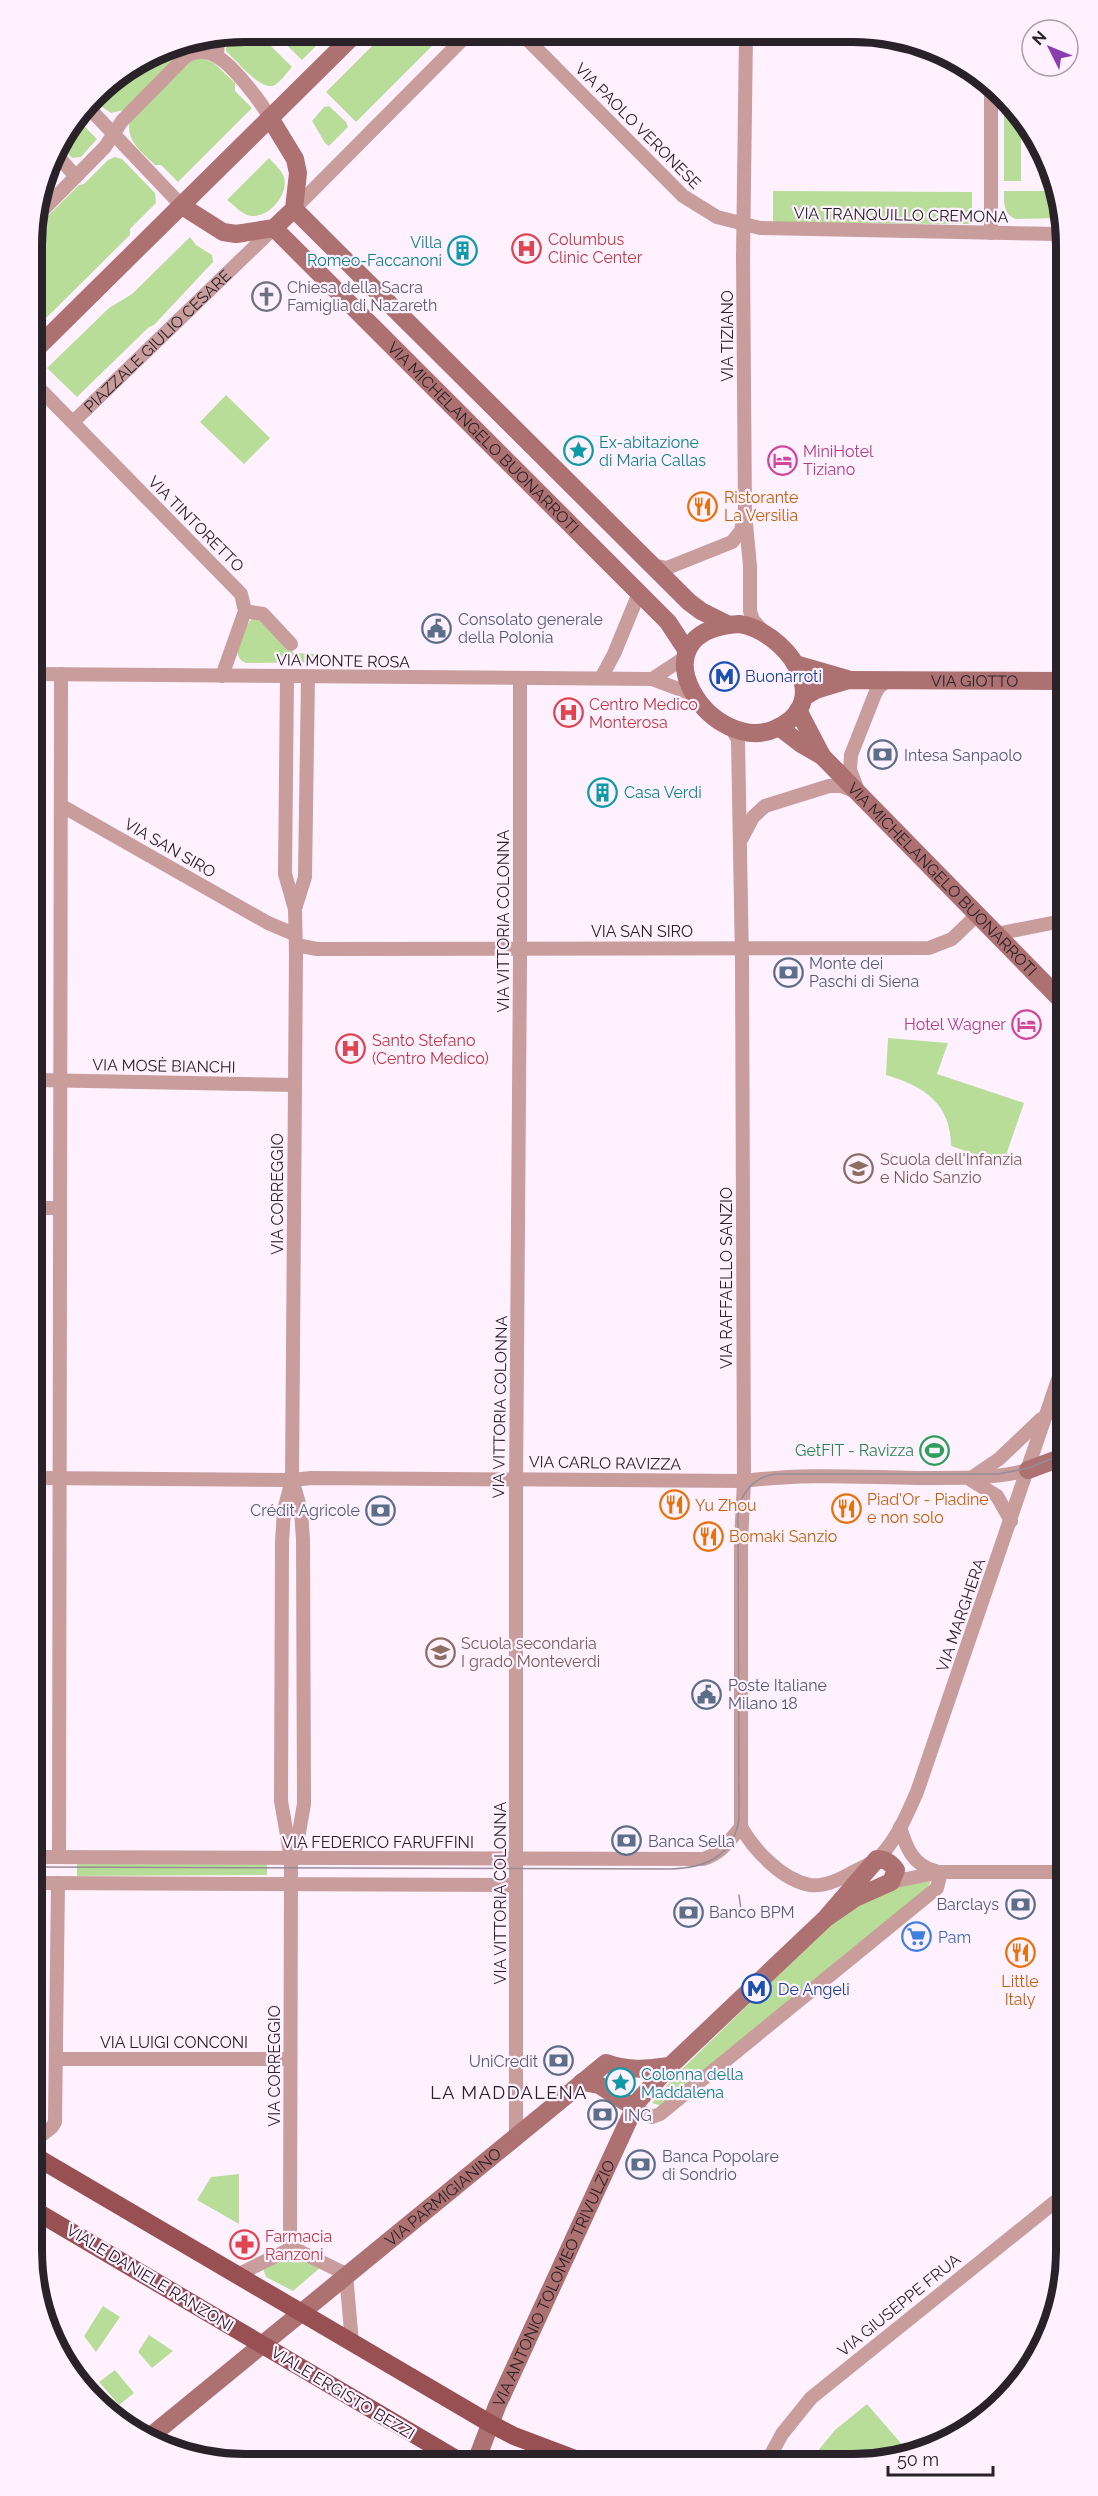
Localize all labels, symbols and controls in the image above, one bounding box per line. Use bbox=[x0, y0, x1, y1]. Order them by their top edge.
north arrow bbox=[1020, 18, 1080, 78]
text: N bbox=[1028, 27, 1051, 49]
street label: VIA PAOLO VERONESE bbox=[571, 59, 705, 193]
street label: VIA TRANQUILLO CREMONA bbox=[793, 204, 1009, 226]
place label: Columbus Clinic Center bbox=[548, 230, 643, 267]
hospital icon: Columbus Clinic Center bbox=[511, 232, 543, 264]
place label: Villa Romeo-Faccanoni bbox=[307, 233, 442, 270]
building icon: Villa Romeo-Faccanoni bbox=[447, 235, 479, 267]
street label: PIAZZALE GIULIO CESARE bbox=[80, 265, 235, 416]
place label: Chiesa della Sacra Famiglia di Nazareth bbox=[287, 278, 437, 315]
church icon: Chiesa della Sacra Famiglia di Nazareth bbox=[250, 280, 282, 312]
street label: VIA TIZIANO bbox=[718, 290, 737, 382]
street label: VIA MICHELANGELO BUONARROTI bbox=[384, 338, 583, 537]
place label: Ex-abitazione di Maria Callas bbox=[599, 433, 706, 470]
place icon: Ex-abitazione di Maria Callas bbox=[562, 435, 594, 467]
place label: MiniHotel Tiziano bbox=[803, 442, 874, 479]
hotel icon: MiniHotel Tiziano bbox=[766, 444, 798, 476]
street label: VIA TINTORETTO bbox=[144, 472, 248, 576]
place label: Ristorante La Versilia bbox=[724, 488, 799, 525]
restaurant icon: Ristorante La Versilia bbox=[687, 490, 719, 522]
place label: Consolato generale della Polonia bbox=[458, 610, 603, 647]
public building icon: Consolato generale della Polonia bbox=[421, 612, 453, 644]
street label: VIA MONTE ROSA bbox=[276, 650, 410, 672]
metro station icon: Buonarroti bbox=[708, 660, 740, 692]
place label: Buonarroti bbox=[745, 667, 822, 686]
street label: VIA GIOTTO bbox=[931, 671, 1018, 690]
place label: Centro Medico Monterosa bbox=[589, 695, 698, 732]
hospital icon: Centro Medico Monterosa bbox=[552, 697, 584, 729]
bank icon: Intesa Sanpaolo bbox=[867, 739, 899, 771]
place label: Intesa Sanpaolo bbox=[904, 746, 1022, 765]
building icon: Casa Verdi bbox=[587, 776, 619, 808]
street label: VIA MICHELANGELO BUONARROTI bbox=[844, 778, 1041, 979]
place label: Casa Verdi bbox=[624, 783, 702, 802]
street label: VIA SAN SIRO bbox=[121, 814, 219, 882]
street label: VIA VITTORIA COLONNA bbox=[494, 829, 513, 1012]
street label: VIA SAN SIRO bbox=[591, 922, 693, 941]
place label: Monte dei Paschi di Siena bbox=[809, 954, 919, 991]
bank icon: Monte dei Paschi di Siena bbox=[772, 956, 804, 988]
hotel icon: Hotel Wagner bbox=[1011, 1008, 1043, 1040]
place label: Hotel Wagner bbox=[904, 1015, 1006, 1034]
place label: Santo Stefano (Centro Medico) bbox=[372, 1031, 489, 1068]
hospital icon: Santo Stefano (Centro Medico) bbox=[335, 1033, 367, 1065]
street label: VIA MOSÈ BIANCHI bbox=[92, 1054, 236, 1077]
street label: VIA CORREGGIO bbox=[268, 1133, 287, 1255]
place label: Scuola dell'Infanzia e Nido Sanzio bbox=[880, 1150, 1022, 1187]
school or university icon: Scuola dell'Infanzia e Nido Sanzio bbox=[843, 1152, 875, 1184]
street label: VIA RAFFAELLO SANZIO bbox=[717, 1187, 736, 1369]
street label: VIA VITTORIA COLONNA bbox=[489, 1315, 511, 1499]
sports icon: GetFIT - Ravizza bbox=[919, 1434, 951, 1466]
place label: GetFIT - Ravizza bbox=[795, 1441, 914, 1460]
street label: VIA CARLO RAVIZZA bbox=[529, 1452, 681, 1474]
restaurant icon: Yu Zhou bbox=[658, 1489, 690, 1521]
place label: Piad'Or - Piadine e non solo bbox=[867, 1490, 989, 1527]
restaurant icon: Piad'Or - Piadine e non solo bbox=[830, 1492, 862, 1524]
bank icon: Crédit Agricole bbox=[365, 1494, 397, 1526]
place label: Yu Zhou bbox=[695, 1496, 756, 1515]
place label: Crédit Agricole bbox=[250, 1501, 360, 1520]
restaurant icon: Bomaki Sanzio bbox=[692, 1520, 724, 1552]
place label: Bomaki Sanzio bbox=[729, 1527, 837, 1546]
street label: VIA MARGHERA bbox=[933, 1556, 989, 1674]
place label: Scuola secondaria I grado Monteverdi bbox=[461, 1634, 600, 1671]
school or university icon: Scuola secondaria I grado Monteverdi bbox=[424, 1636, 456, 1668]
place label: Poste Italiane Milano 18 bbox=[728, 1676, 827, 1713]
public building icon: Poste Italiane Milano 18 bbox=[691, 1678, 723, 1710]
street label: VIA VITTORIA COLONNA bbox=[491, 1801, 510, 1984]
bank icon: Banca Sella bbox=[611, 1825, 643, 1857]
place label: Banca Sella bbox=[648, 1832, 735, 1851]
street label: VIA FEDERICO FARUFFINI bbox=[282, 1833, 474, 1852]
bank icon: Barclays bbox=[1004, 1888, 1036, 1920]
place label: Barclays bbox=[936, 1895, 999, 1914]
bank icon: Banco BPM bbox=[672, 1896, 704, 1928]
place label: Banco BPM bbox=[709, 1903, 795, 1922]
supermarket icon: Pam bbox=[901, 1921, 933, 1953]
place label: Pam bbox=[938, 1928, 971, 1947]
restaurant icon: Little Italy bbox=[1004, 1937, 1036, 1969]
place label: Little Italy bbox=[1001, 1972, 1039, 2009]
metro station icon: De Angeli bbox=[741, 1973, 773, 2005]
place label: De Angeli bbox=[778, 1980, 850, 1999]
street label: VIA CORREGGIO bbox=[265, 2005, 284, 2127]
street label: VIA LUIGI CONCONI bbox=[100, 2033, 248, 2052]
bank icon: UniCredit bbox=[543, 2045, 575, 2077]
place label: UniCredit bbox=[469, 2052, 539, 2071]
place label: Colonna della Maddalena bbox=[641, 2065, 744, 2102]
place icon: Colonna della Maddalena bbox=[604, 2067, 636, 2099]
district label: LA MADDALENA bbox=[430, 2082, 588, 2103]
bank icon: ING bbox=[587, 2099, 619, 2131]
place label: ING bbox=[624, 2106, 652, 2125]
street label: VIA PARMIGIANINO bbox=[381, 2143, 505, 2250]
place label: Banca Popolare di Sondrio bbox=[662, 2147, 779, 2184]
bank icon: Banca Popolare di Sondrio bbox=[625, 2149, 657, 2181]
street label: VIA ANTONIO TOLOMEO TRIVULZIO bbox=[489, 2157, 619, 2409]
street label: VIALE DANIELE RANZONI bbox=[63, 2221, 237, 2335]
place label: Farmacia Ranzoni bbox=[265, 2227, 332, 2264]
pharmacy icon: Farmacia Ranzoni bbox=[228, 2229, 260, 2261]
street label: VIA GIUSEPPE FRUA bbox=[834, 2250, 964, 2360]
street label: VIALE ERGISTO BEZZI bbox=[268, 2343, 418, 2443]
scale bar bbox=[888, 2439, 993, 2477]
text: 50 m bbox=[897, 2449, 939, 2470]

